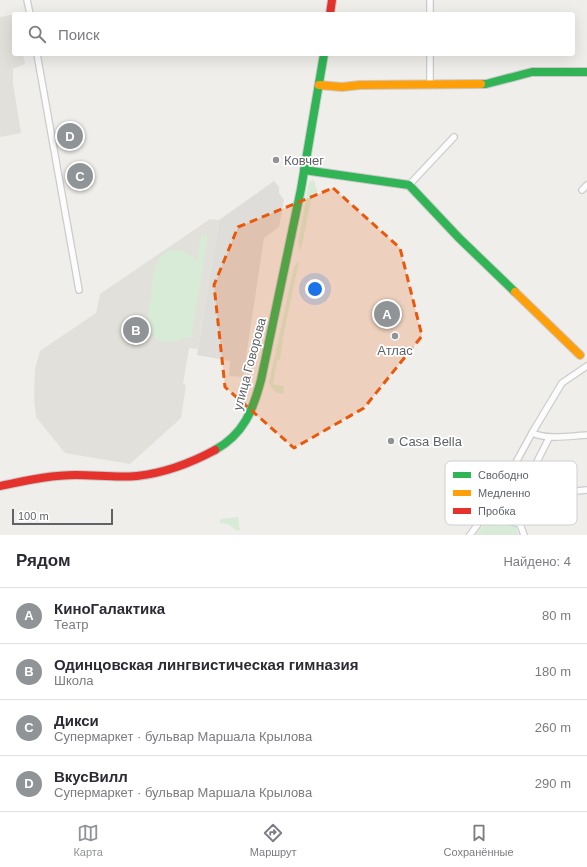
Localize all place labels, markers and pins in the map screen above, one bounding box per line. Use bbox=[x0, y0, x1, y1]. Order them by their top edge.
pin: D bbox=[57, 121, 83, 151]
place label: Ковчег bbox=[284, 153, 324, 168]
marker: Ковчег bbox=[271, 155, 281, 165]
pin: C bbox=[67, 161, 93, 191]
pin: A bbox=[374, 299, 400, 329]
pin: B bbox=[123, 315, 149, 345]
marker: Атлас bbox=[390, 331, 400, 341]
place label: Атлас bbox=[377, 343, 413, 358]
place label: Casa Bella bbox=[399, 434, 463, 449]
marker: Casa Bella bbox=[386, 436, 396, 446]

